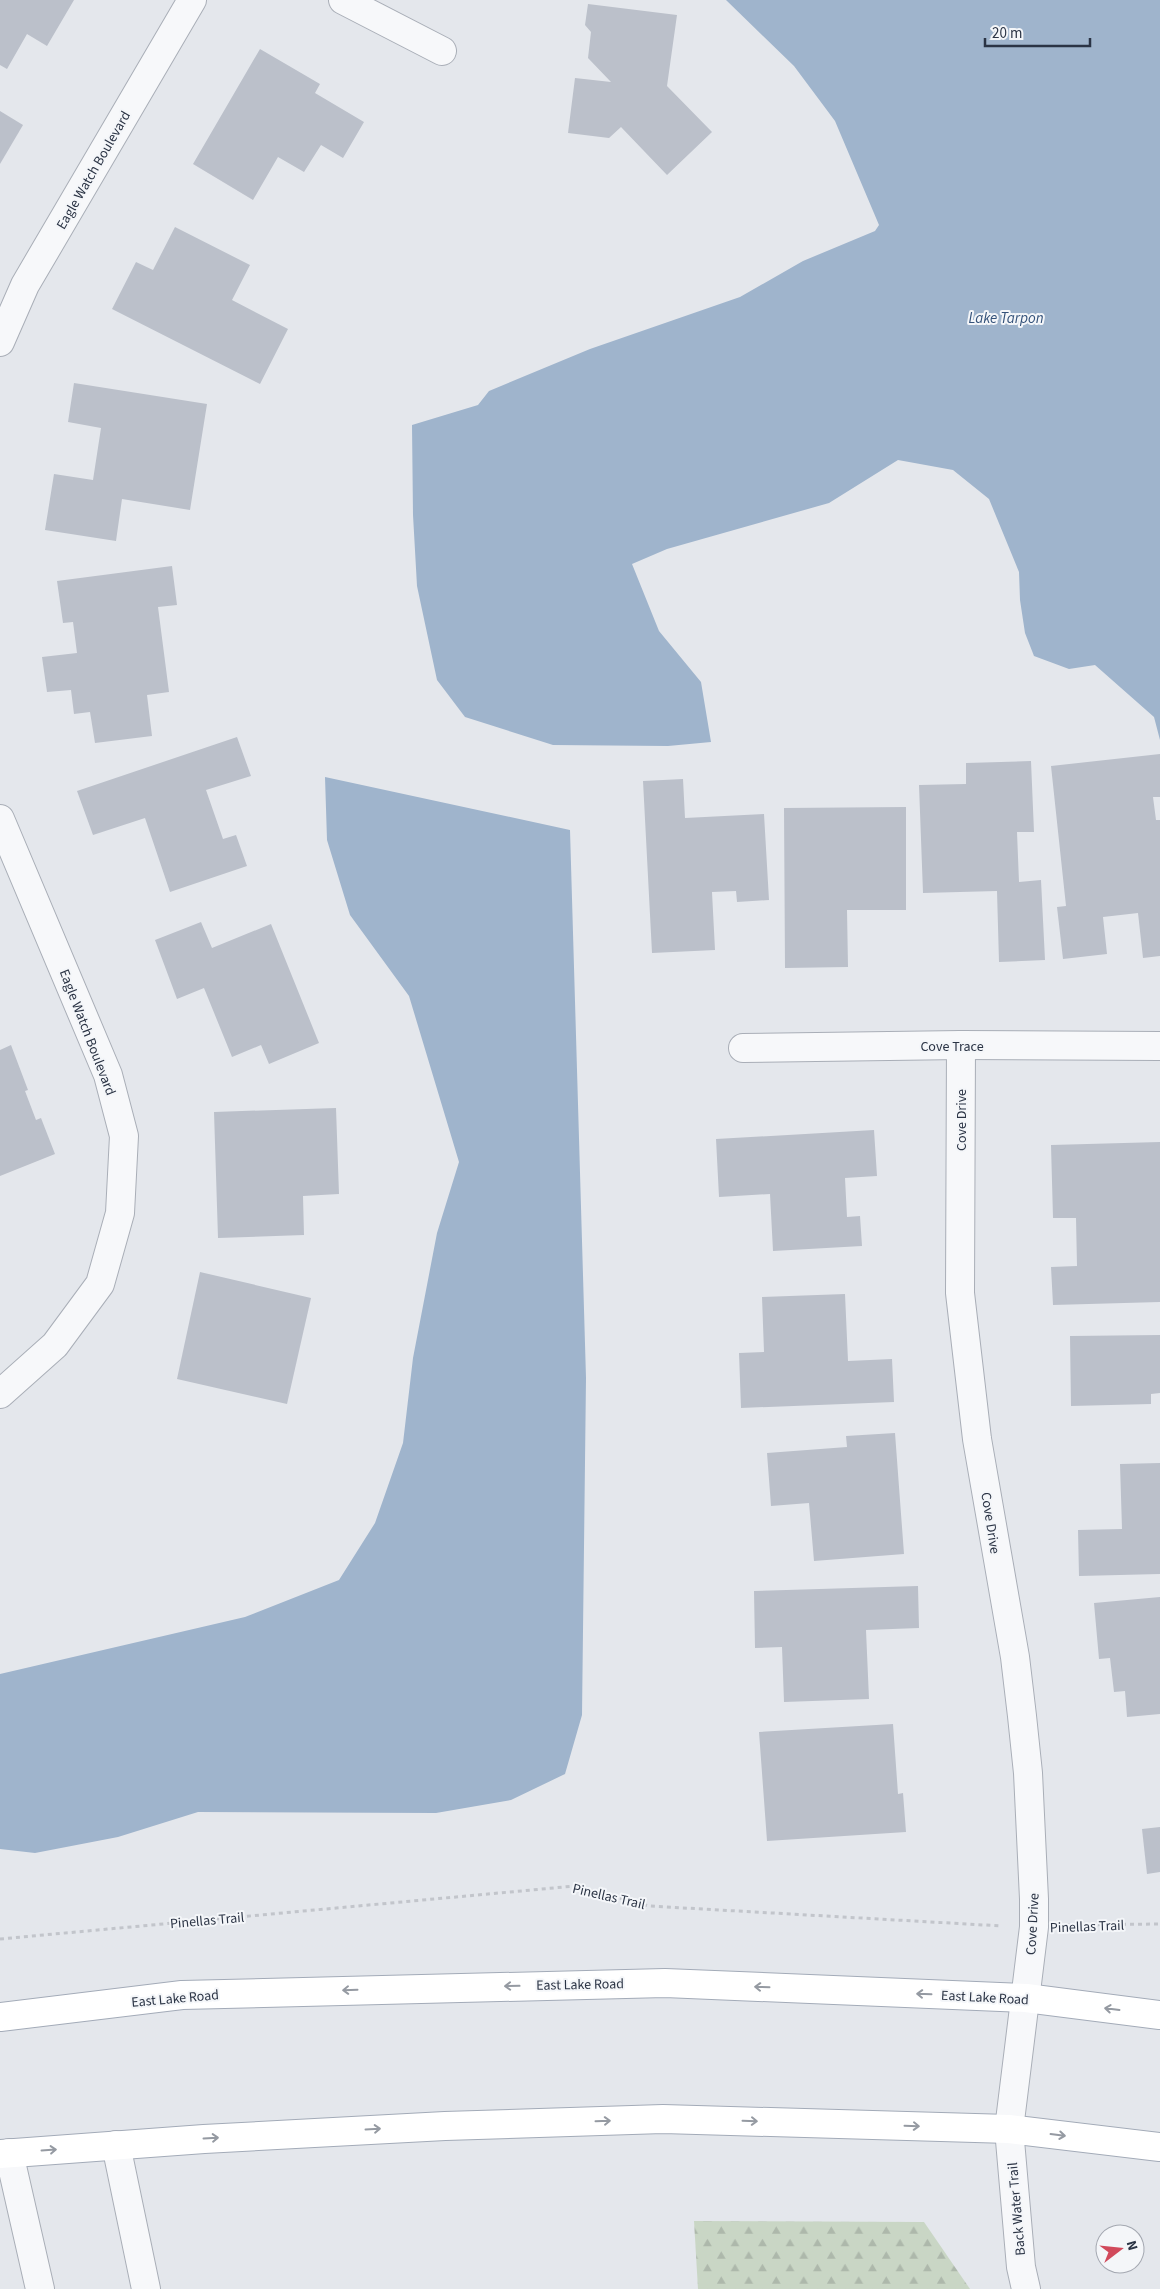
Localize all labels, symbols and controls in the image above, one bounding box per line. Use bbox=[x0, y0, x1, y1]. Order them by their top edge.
scale bar bbox=[985, 15, 1090, 47]
text: 20 m bbox=[992, 23, 1022, 44]
street label: Eagle Watch Boulevard bbox=[52, 108, 136, 233]
water label: Lake Tarpon bbox=[968, 308, 1044, 329]
street label: Eagle Watch Boulevard bbox=[54, 966, 120, 1098]
street label: Cove Trace bbox=[920, 1037, 984, 1057]
street label: Cove Drive bbox=[952, 1089, 972, 1151]
street label: Cove Drive bbox=[975, 1491, 1005, 1555]
street label: Pinellas Trail bbox=[570, 1879, 648, 1915]
street label: Cove Drive bbox=[1021, 1892, 1045, 1956]
street label: Pinellas Trail bbox=[169, 1908, 245, 1934]
street label: Pinellas Trail bbox=[1050, 1916, 1125, 1938]
street label: East Lake Road bbox=[536, 1974, 624, 1996]
one-way arrow bbox=[504, 1981, 520, 1991]
one-way arrow bbox=[754, 1982, 770, 1991]
street label: East Lake Road bbox=[130, 1985, 220, 2013]
one-way arrow bbox=[342, 1985, 358, 1995]
street label: East Lake Road bbox=[941, 1986, 1029, 2010]
one-way arrow bbox=[917, 1989, 933, 1998]
one-way arrow bbox=[1104, 2004, 1120, 2014]
one-way arrow bbox=[594, 2116, 610, 2125]
one-way arrow bbox=[742, 2116, 758, 2126]
one-way arrow bbox=[904, 2121, 920, 2131]
one-way arrow bbox=[365, 2125, 381, 2134]
one-way arrow bbox=[1049, 2130, 1065, 2140]
one-way arrow bbox=[202, 2134, 218, 2143]
one-way arrow bbox=[40, 2146, 56, 2155]
street label: Back Water Trail bbox=[1003, 2161, 1031, 2256]
north arrow bbox=[1095, 2224, 1145, 2274]
text: N bbox=[1121, 2238, 1142, 2253]

